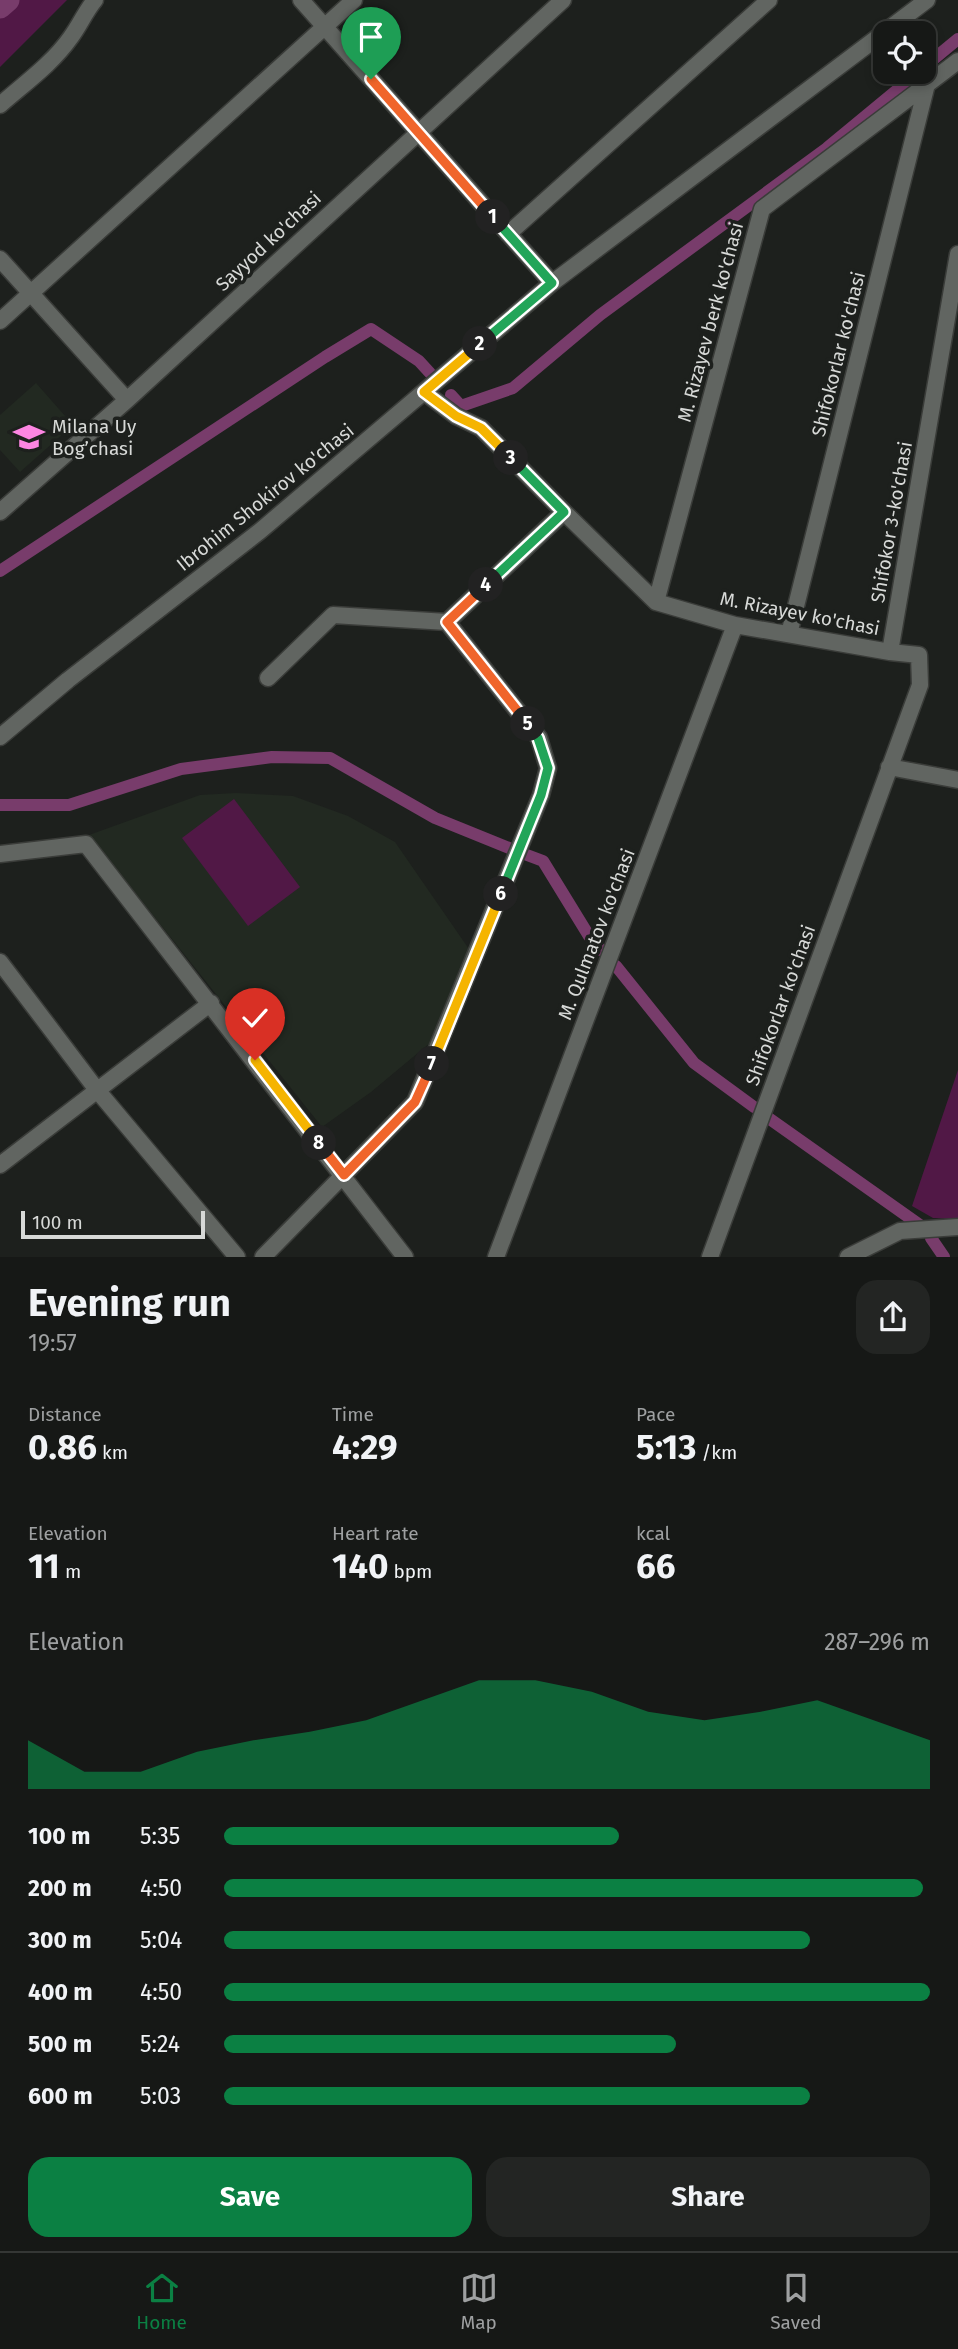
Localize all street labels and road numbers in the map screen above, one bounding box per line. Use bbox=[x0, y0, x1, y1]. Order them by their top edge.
street label: Sayyod ko'chasi bbox=[211, 187, 326, 296]
street label: M. Rizayev berk ko'chasi bbox=[673, 220, 748, 425]
street label: Shifokorlar ko'chasi bbox=[807, 269, 870, 439]
street label: Ibrohim Shokirov ko'chasi bbox=[172, 419, 359, 576]
street label: Shifokor 3-ko'chasi bbox=[866, 440, 917, 604]
street label: M. Rizayev ko'chasi bbox=[718, 587, 882, 640]
street label: M. Qulmatov ko'chasi bbox=[553, 845, 640, 1023]
street label: Shifokorlar ko'chasi bbox=[741, 922, 820, 1089]

